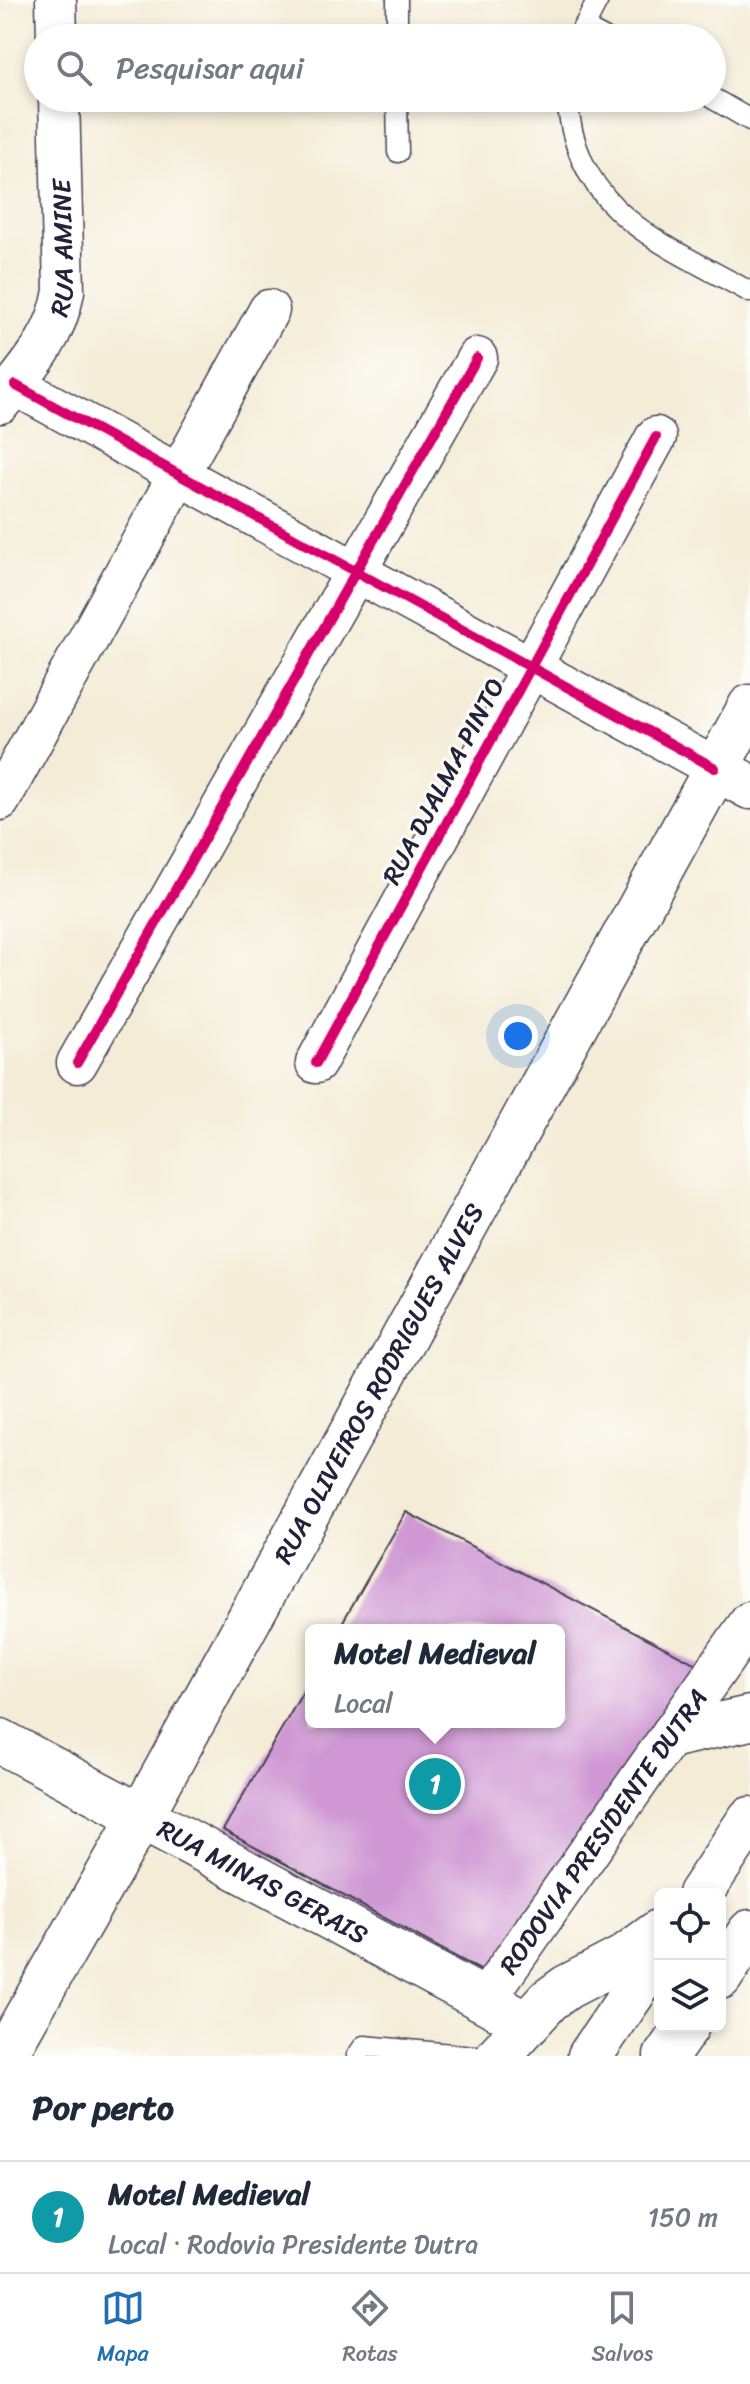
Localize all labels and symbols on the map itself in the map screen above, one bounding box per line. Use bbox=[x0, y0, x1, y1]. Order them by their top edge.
street label: RUA AMINE bbox=[36, 177, 88, 322]
street label: RUA DJALMA PINTO bbox=[369, 669, 517, 893]
your location bbox=[498, 1016, 538, 1056]
street label: RUA OLIVEIROS RODRIGUES ALVES bbox=[261, 1194, 497, 1572]
street label: RODOVIA PRESIDENTE DUTRA bbox=[487, 1678, 720, 1984]
pin: 1 bbox=[409, 1754, 461, 1814]
street label: RUA MINAS GERAIS bbox=[149, 1806, 377, 1957]

